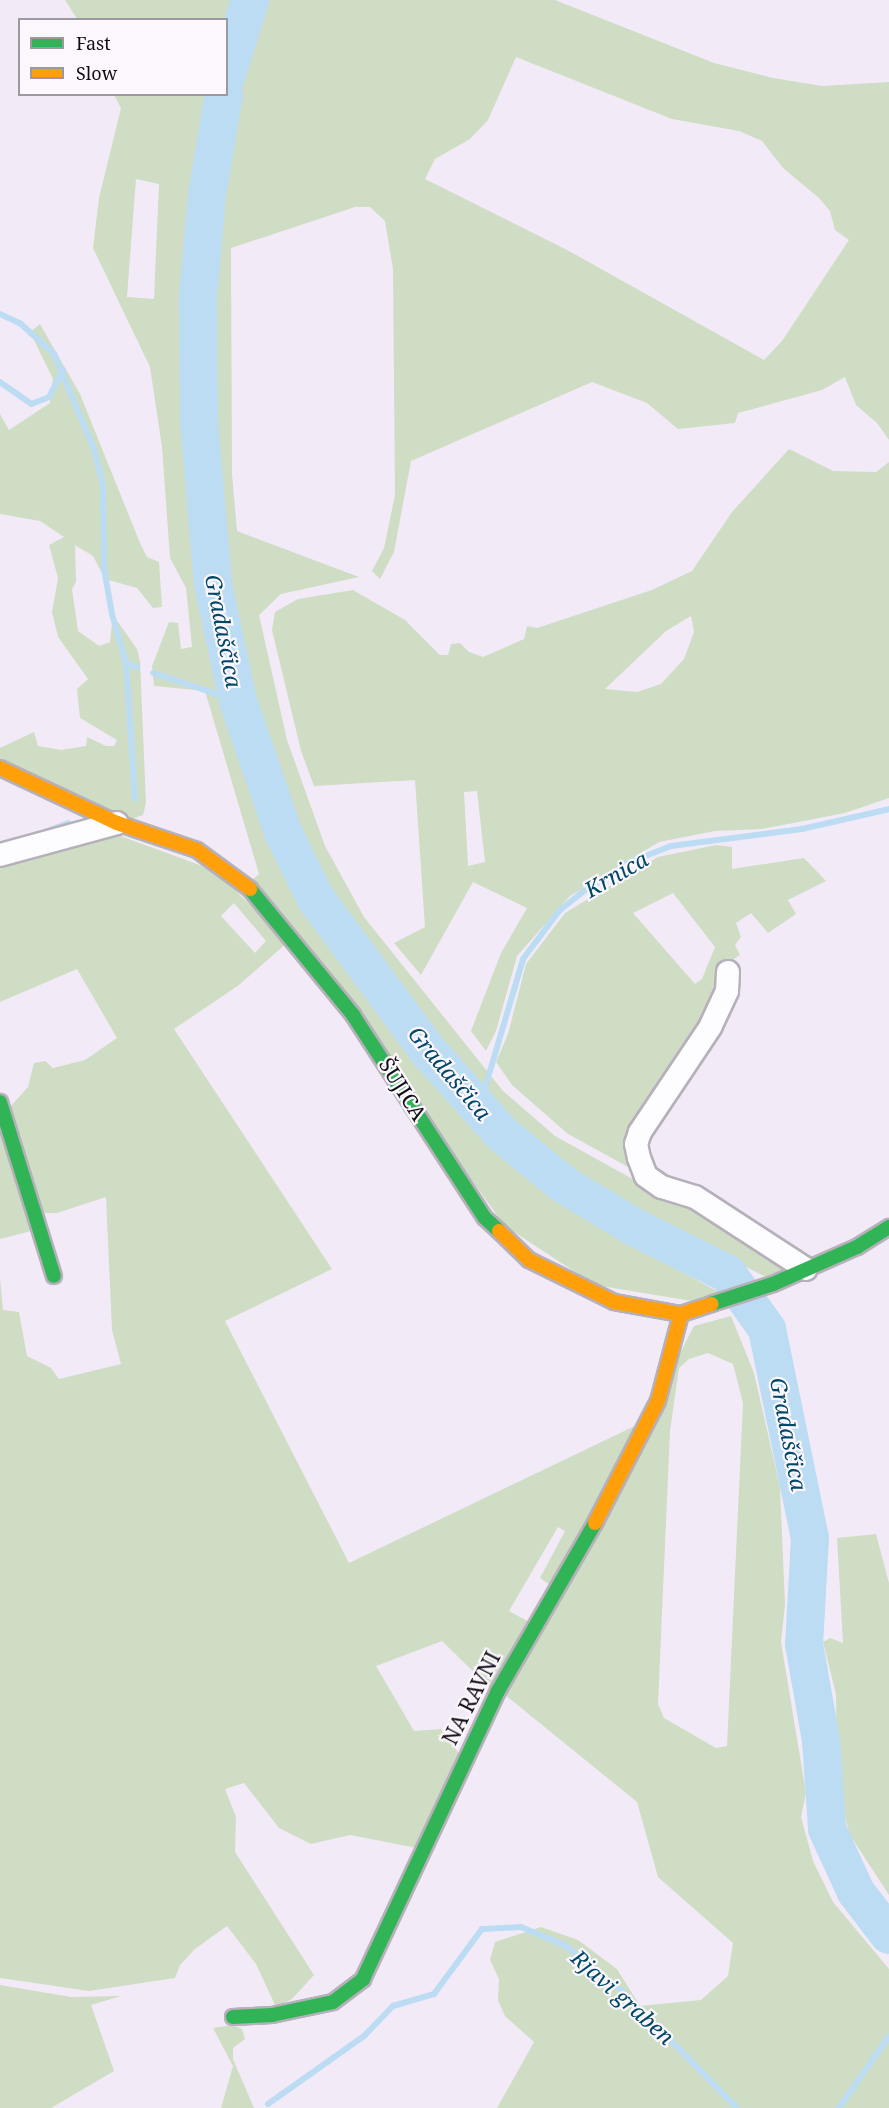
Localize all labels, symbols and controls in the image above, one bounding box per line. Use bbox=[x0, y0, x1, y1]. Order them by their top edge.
legend bbox=[18, 18, 228, 96]
text: Fast bbox=[76, 31, 111, 55]
text: Slow bbox=[76, 61, 117, 85]
water label: Gradaščica bbox=[200, 572, 248, 690]
water label: Krnica bbox=[580, 845, 652, 903]
water label: Gradaščica bbox=[403, 1021, 497, 1125]
street label: ŠUJICA bbox=[374, 1053, 432, 1125]
water label: Gradaščica bbox=[765, 1375, 813, 1493]
street label: NA RAVNI bbox=[437, 1647, 505, 1749]
water label: Rjavi graben bbox=[566, 1944, 680, 2050]

